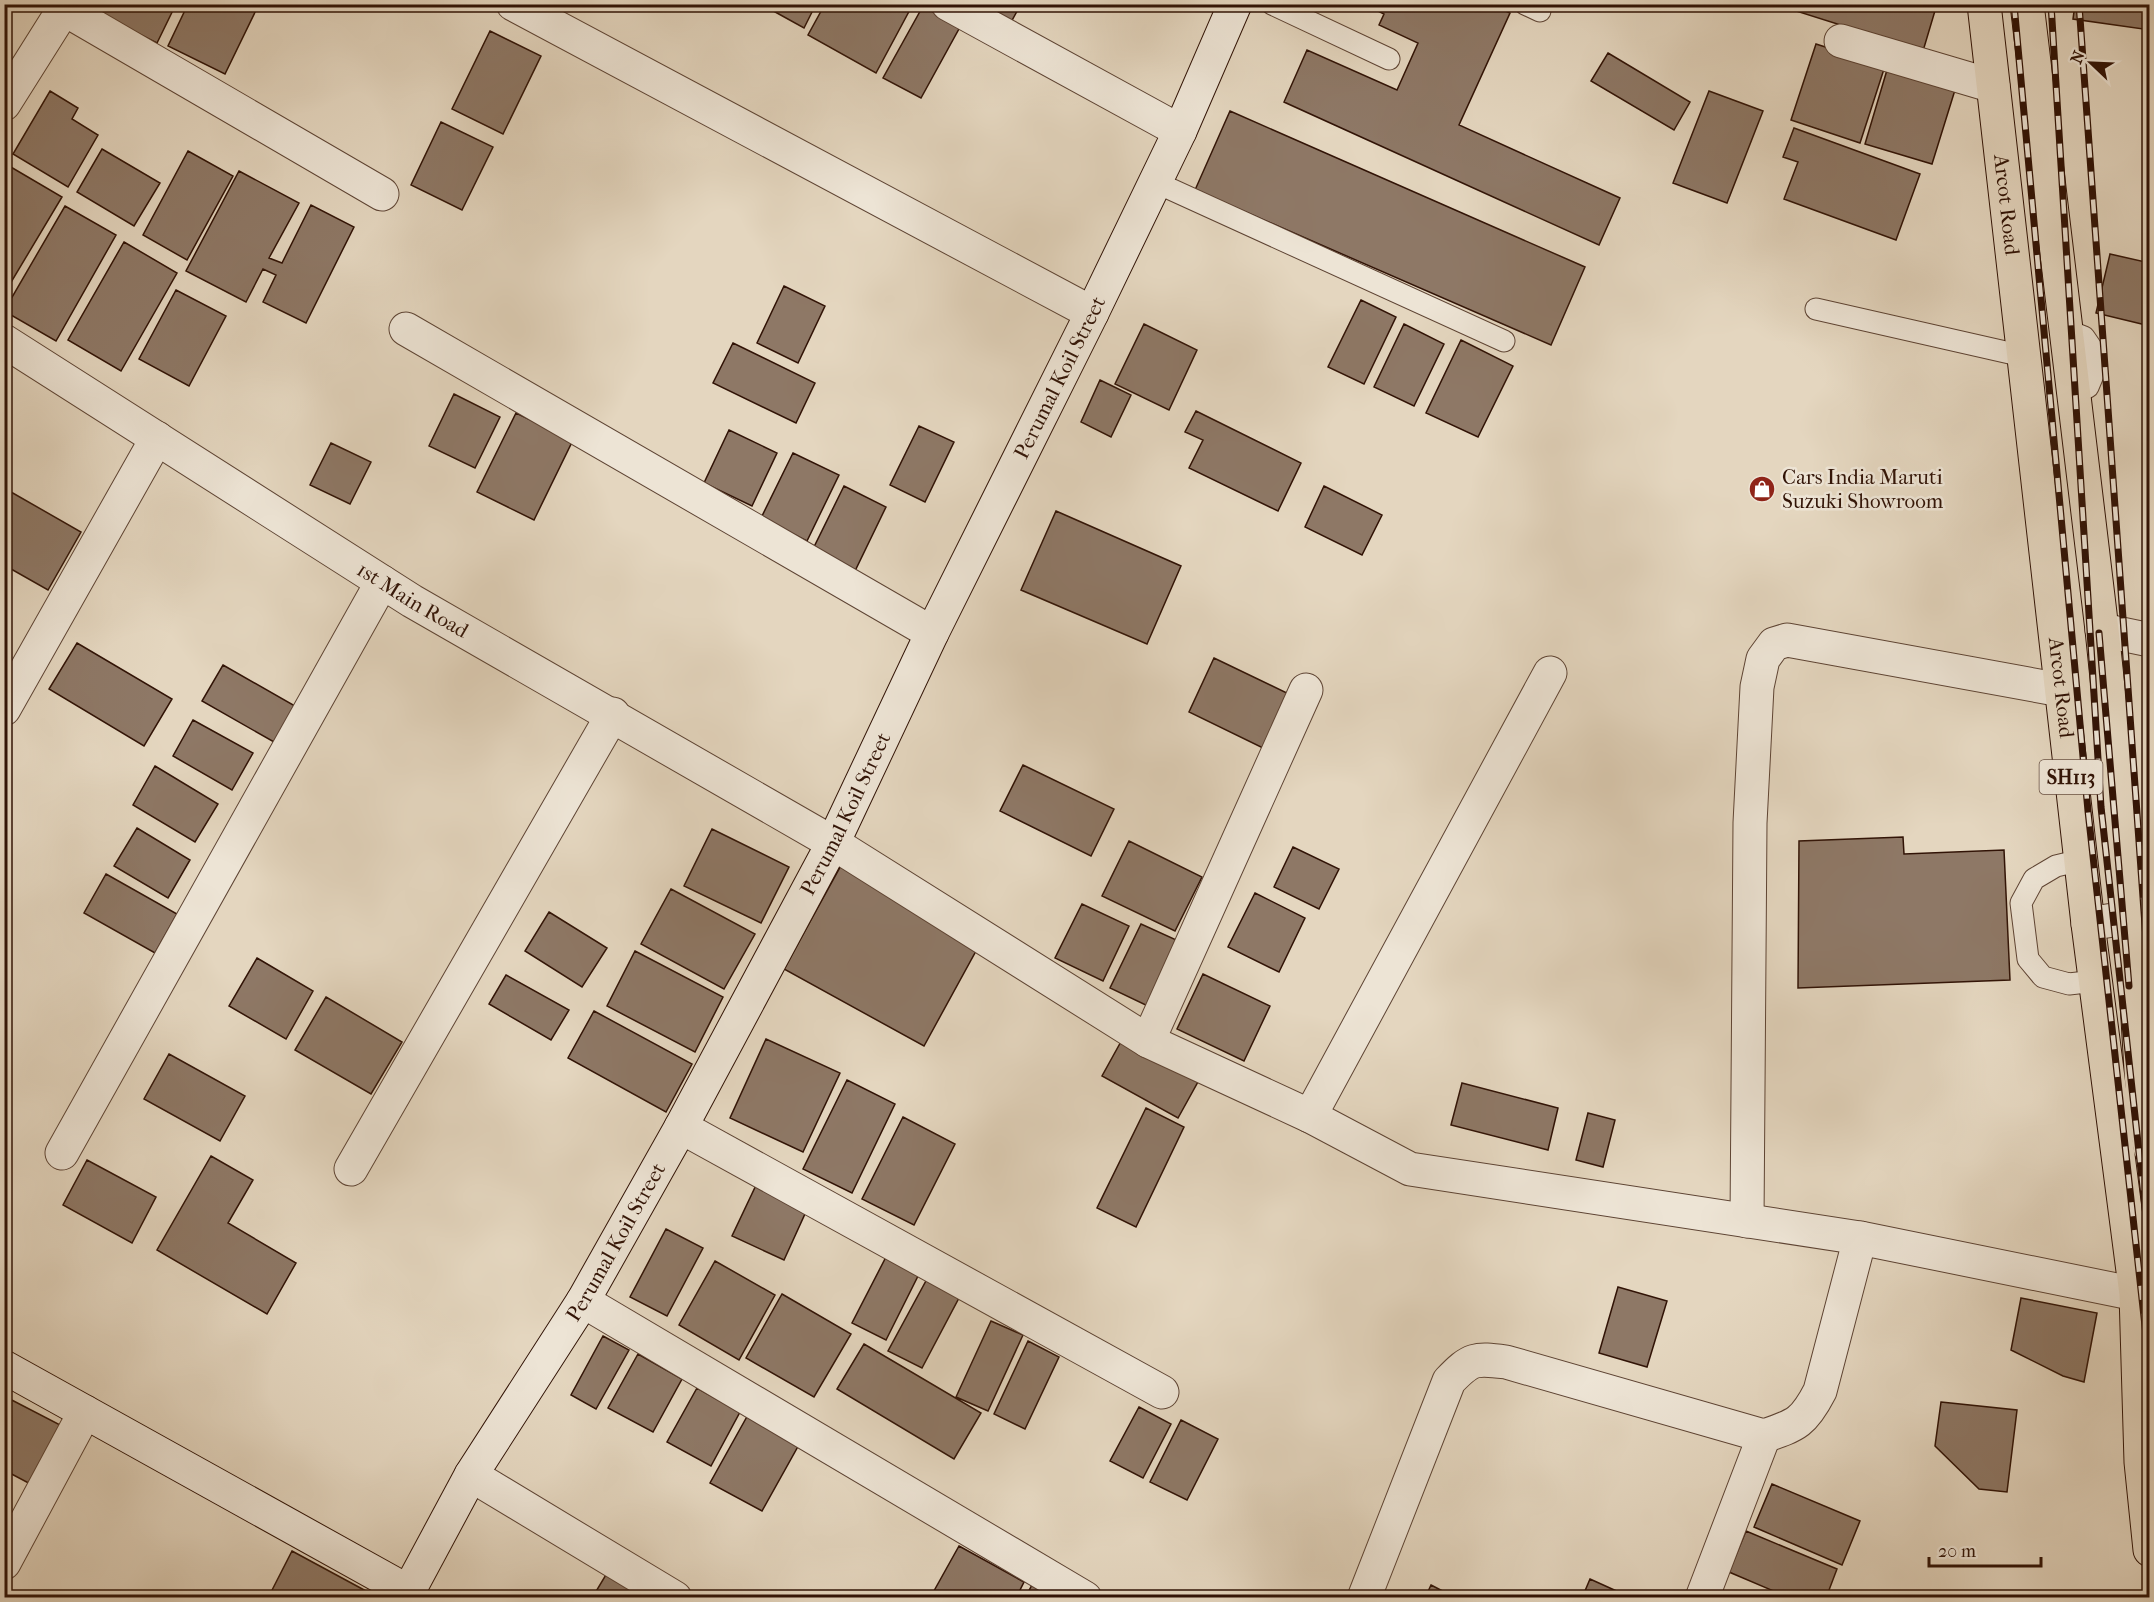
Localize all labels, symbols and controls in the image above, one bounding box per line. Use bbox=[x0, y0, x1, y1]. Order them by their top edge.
north arrow bbox=[2061, 33, 2121, 93]
text: N bbox=[2067, 47, 2089, 67]
street label: Arcot Road bbox=[1989, 152, 2024, 257]
street label: Perumal Koil Street bbox=[1009, 292, 1110, 463]
place label: Cars India Maruti Suzuki Showroom bbox=[1782, 465, 1944, 513]
shop icon: Cars India Maruti Suzuki Showroom bbox=[1747, 474, 1777, 504]
street label: 1st Main Road bbox=[353, 557, 473, 643]
street label: Arcot Road bbox=[2044, 635, 2079, 740]
street label: Perumal Koil Street bbox=[795, 728, 896, 899]
road number: SH113 bbox=[2040, 760, 2102, 794]
street label: Perumal Koil Street bbox=[561, 1158, 671, 1326]
scale bar bbox=[1929, 1530, 2042, 1568]
text: 20 m bbox=[1938, 1541, 1976, 1562]

